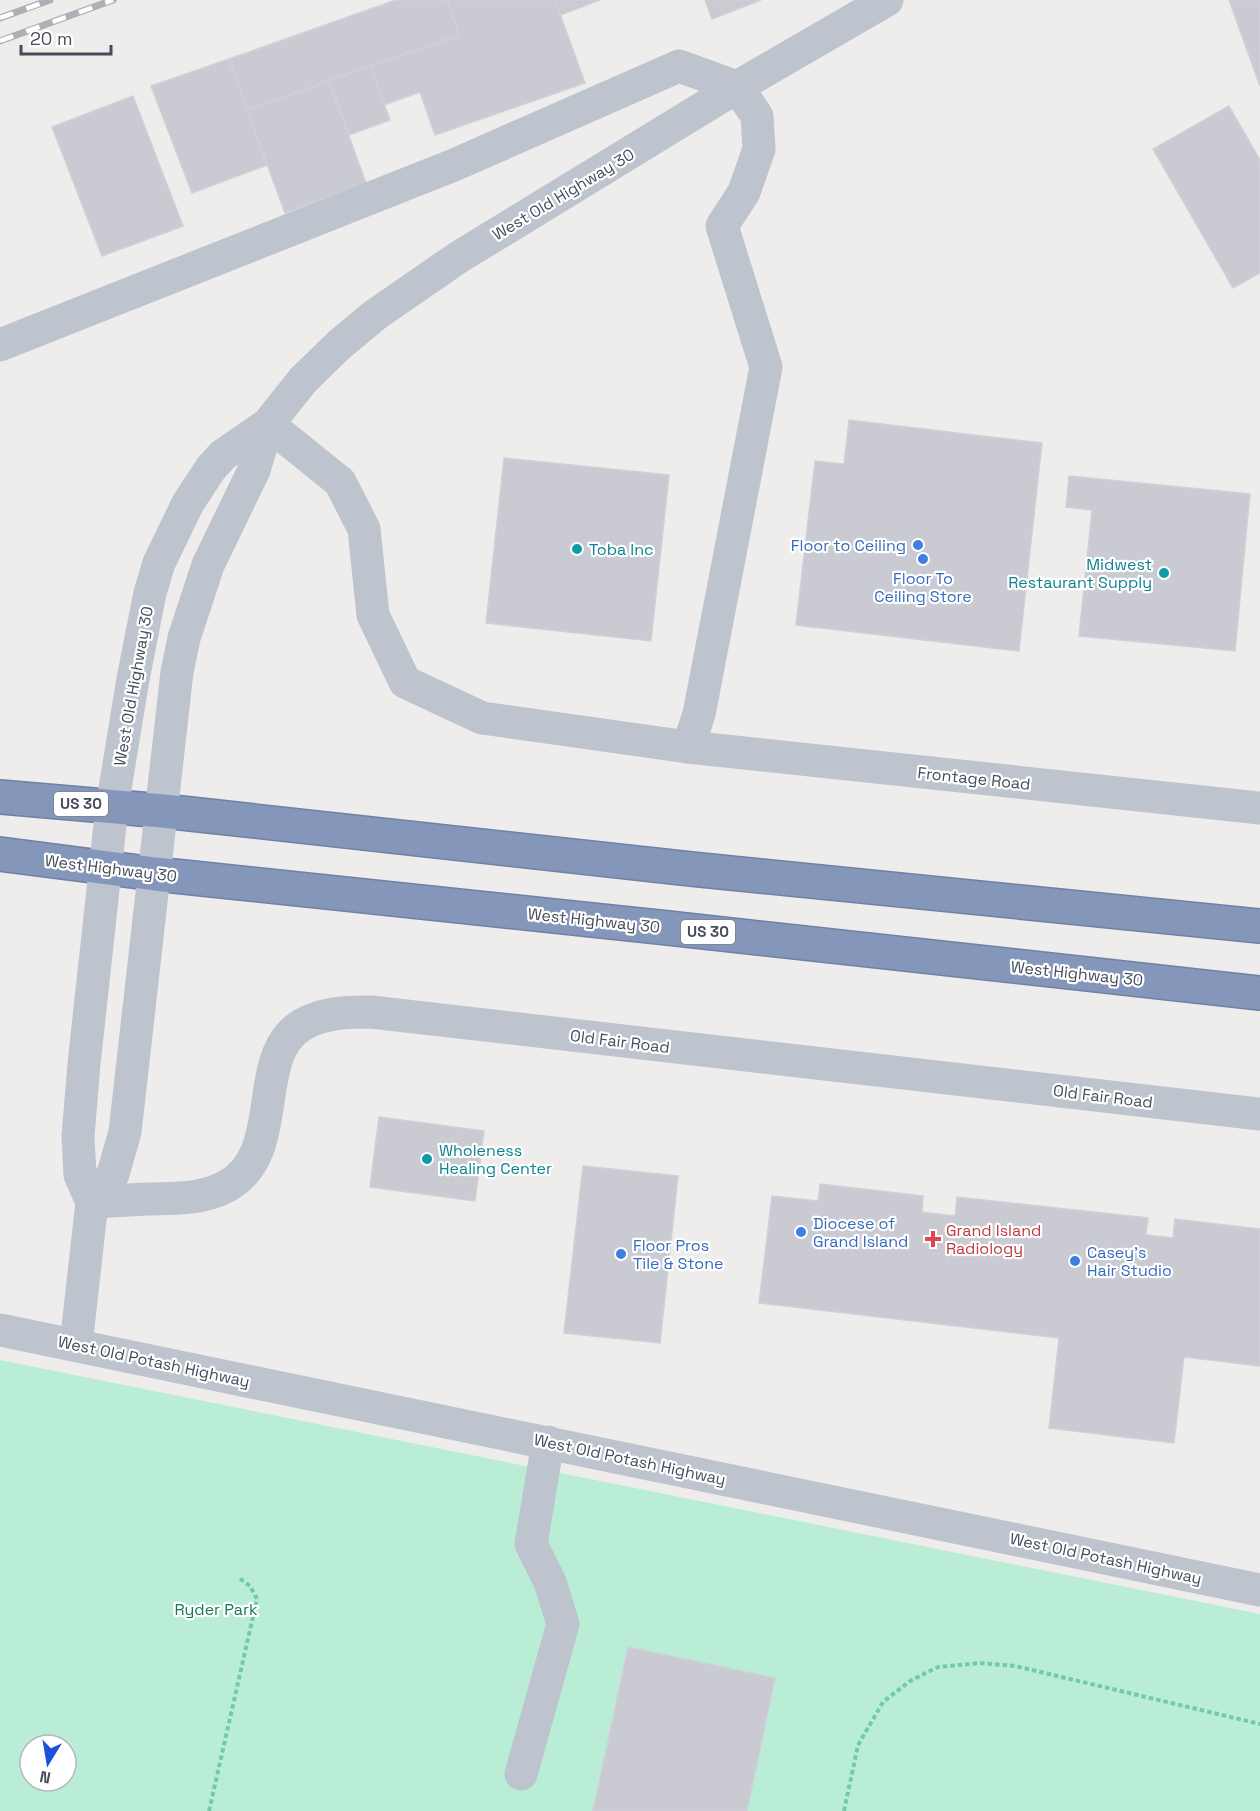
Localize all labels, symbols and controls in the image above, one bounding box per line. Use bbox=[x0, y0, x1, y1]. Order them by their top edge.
scale bar bbox=[21, 18, 111, 56]
text: 20 m bbox=[30, 27, 73, 50]
street label: West Old Highway 30 bbox=[488, 144, 638, 245]
place label: Floor to Ceiling bbox=[791, 535, 906, 556]
marker: Floor to Ceiling bbox=[911, 538, 925, 552]
place label: Toba Inc bbox=[589, 539, 654, 560]
marker: Toba Inc bbox=[570, 542, 584, 556]
marker: Floor To Ceiling Store bbox=[916, 552, 930, 566]
place label: Midwest Restaurant Supply bbox=[1008, 554, 1152, 593]
marker: Midwest Restaurant Supply bbox=[1157, 566, 1171, 580]
place label: Floor To Ceiling Store bbox=[874, 568, 972, 607]
street label: West Old Highway 30 bbox=[109, 605, 158, 768]
street label: Frontage Road bbox=[917, 762, 1031, 795]
road number: US 30 bbox=[54, 792, 108, 816]
street label: West Highway 30 bbox=[44, 850, 178, 887]
street label: West Highway 30 bbox=[527, 903, 661, 938]
road number: US 30 bbox=[681, 920, 735, 944]
street label: West Highway 30 bbox=[1010, 956, 1144, 991]
street label: Old Fair Road bbox=[569, 1025, 671, 1058]
street label: Old Fair Road bbox=[1052, 1080, 1154, 1113]
place label: Wholeness Healing Center bbox=[439, 1140, 552, 1179]
marker: Wholeness Healing Center bbox=[420, 1152, 434, 1166]
place label: Diocese of Grand Island bbox=[813, 1213, 908, 1252]
place label: Grand Island Radiology bbox=[946, 1220, 1041, 1259]
marker: Diocese of Grand Island bbox=[794, 1225, 808, 1239]
marker: Grand Island Radiology bbox=[924, 1230, 942, 1248]
place label: Floor Pros Tile & Stone bbox=[633, 1235, 724, 1274]
place label: Casey's Hair Studio bbox=[1087, 1242, 1172, 1281]
marker: Floor Pros Tile & Stone bbox=[614, 1247, 628, 1261]
marker: Casey's Hair Studio bbox=[1068, 1254, 1082, 1268]
street label: West Old Potash Highway bbox=[56, 1331, 252, 1392]
street label: West Old Potash Highway bbox=[532, 1429, 728, 1490]
street label: West Old Potash Highway bbox=[1008, 1528, 1204, 1589]
park label: Ryder Park bbox=[174, 1599, 258, 1620]
north arrow bbox=[18, 1733, 78, 1793]
text: N bbox=[38, 1766, 53, 1789]

